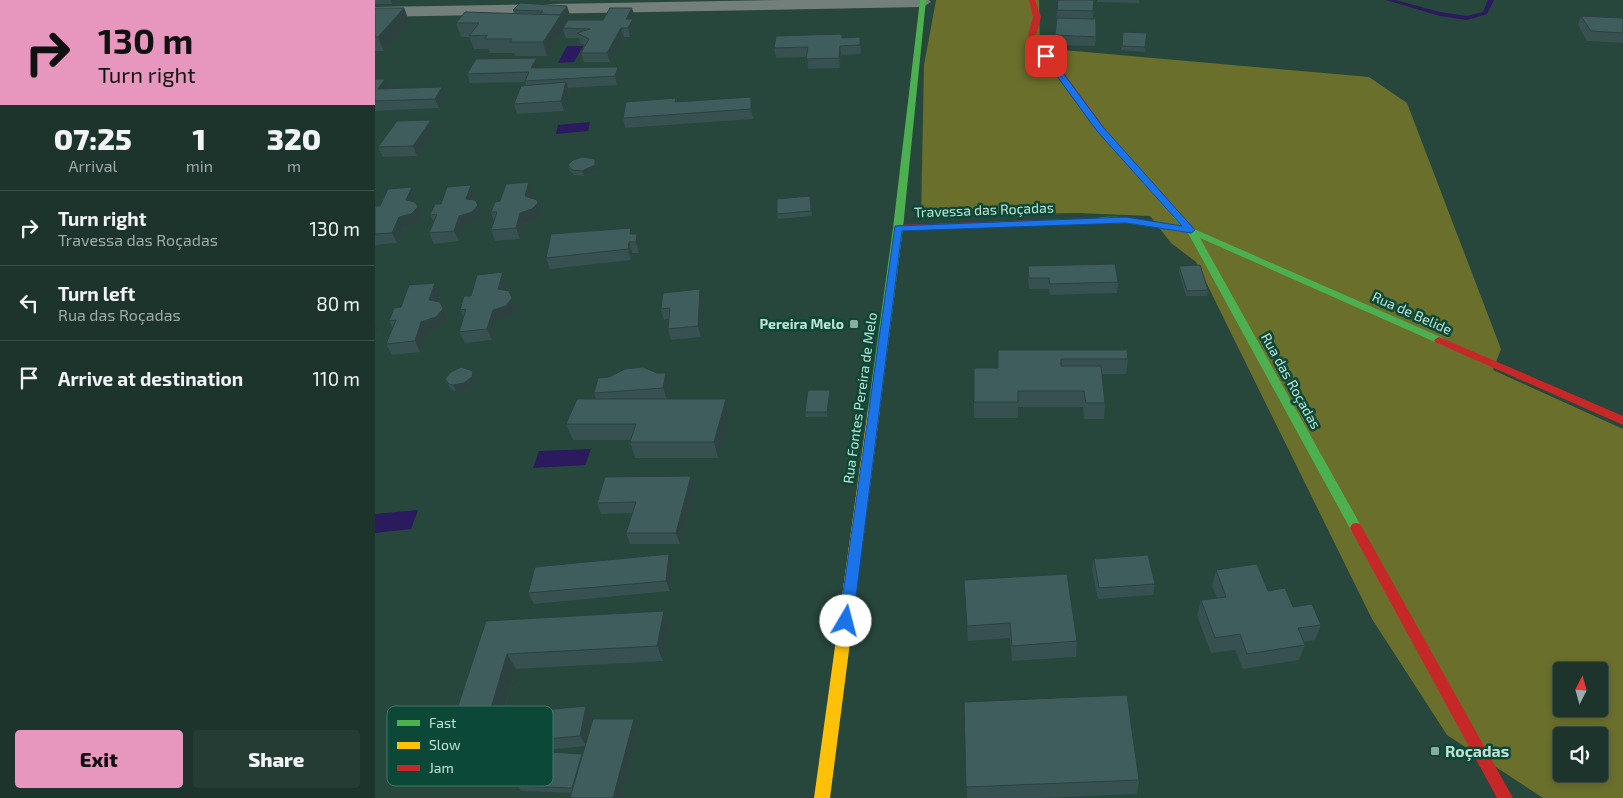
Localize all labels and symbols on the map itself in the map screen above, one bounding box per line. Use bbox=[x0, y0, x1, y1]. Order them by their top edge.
pin bbox=[1025, 35, 1067, 77]
street label: Travessa das Roçadas bbox=[914, 199, 1054, 221]
street label: Rua de Belide bbox=[1370, 287, 1455, 338]
street label: Rua Fontes Pereira de Melo bbox=[839, 311, 880, 485]
place label: Pereira Melo bbox=[759, 315, 844, 332]
marker: Pereira Melo bbox=[848, 318, 860, 330]
street label: Rua das Roçadas bbox=[1257, 330, 1325, 432]
position arrow bbox=[819, 594, 871, 646]
north arrow bbox=[1553, 662, 1607, 718]
legend bbox=[387, 706, 553, 786]
text: Fast bbox=[429, 714, 456, 731]
text: Slow bbox=[429, 736, 461, 753]
place label: Roçadas bbox=[1445, 741, 1509, 762]
marker: Roçadas bbox=[1429, 745, 1441, 757]
text: Jam bbox=[429, 759, 454, 776]

